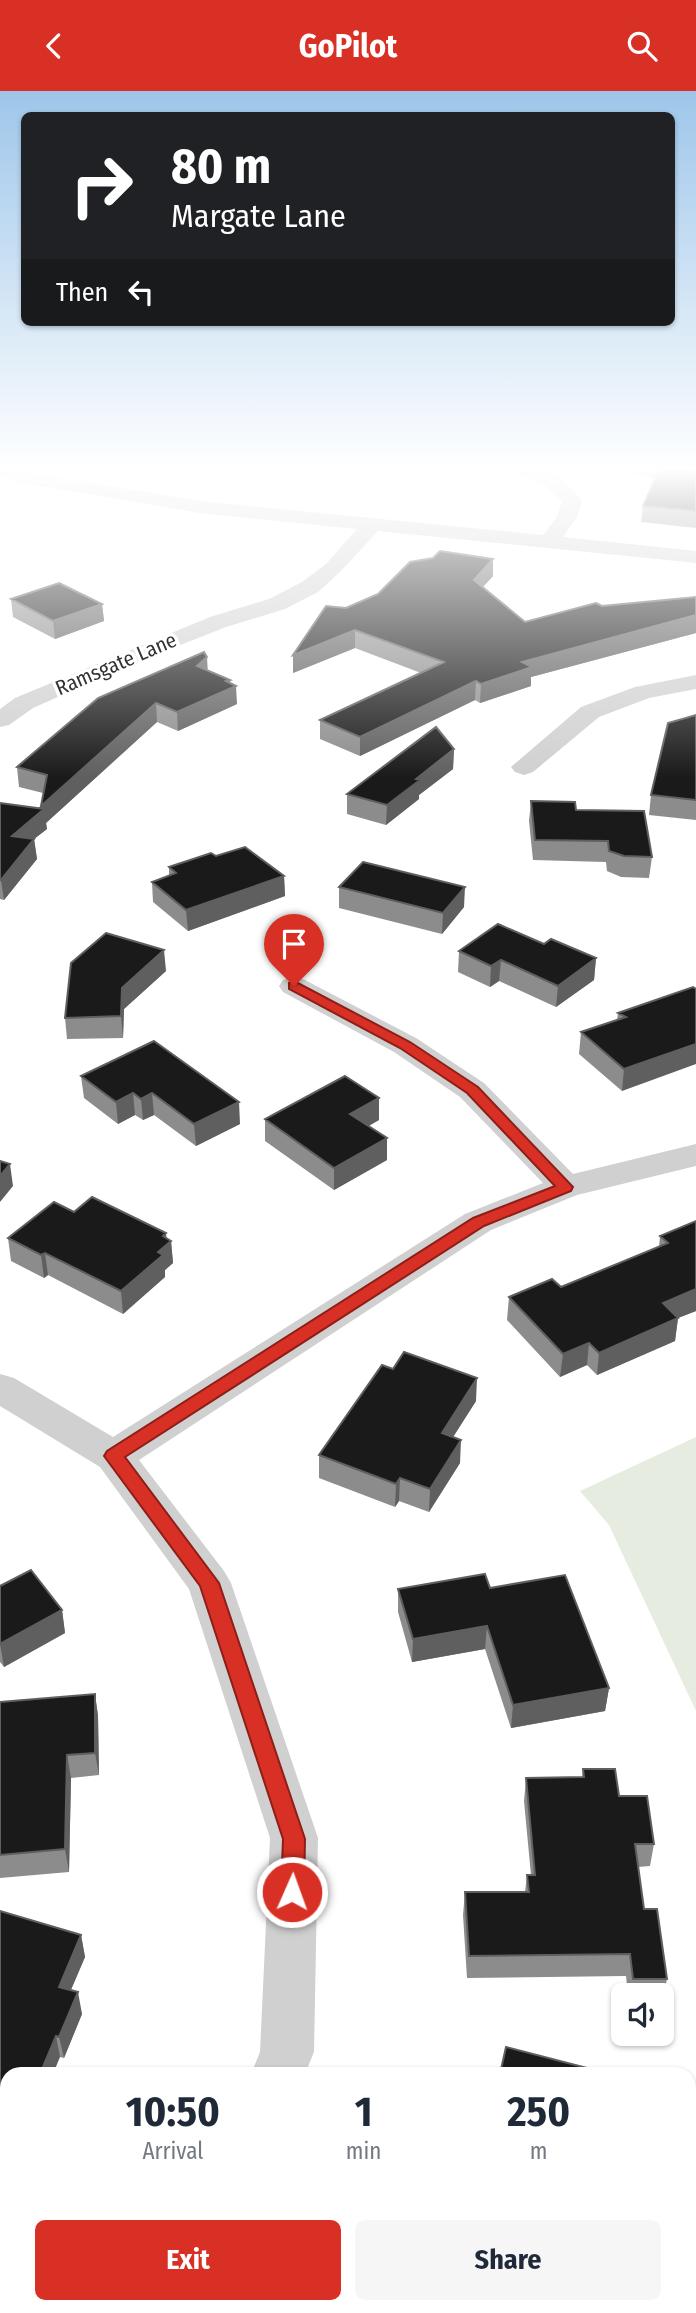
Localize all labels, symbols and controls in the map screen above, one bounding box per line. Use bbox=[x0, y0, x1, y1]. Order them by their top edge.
icon: back bbox=[35, 27, 73, 65]
text: GoPilot bbox=[299, 27, 397, 65]
icon: search bbox=[623, 27, 661, 65]
text: 80 m bbox=[171, 137, 271, 196]
icon: right bbox=[56, 140, 147, 231]
text: Margate Lane bbox=[171, 197, 346, 235]
icon: left bbox=[122, 273, 160, 311]
text: Then bbox=[56, 277, 108, 308]
street label: Ramsgate Lane bbox=[51, 627, 181, 701]
pin bbox=[264, 914, 324, 986]
icon: arrive bbox=[275, 925, 313, 963]
position arrow bbox=[255, 1855, 329, 1929]
map controls bbox=[611, 1983, 674, 2046]
button: sound bbox=[611, 1983, 674, 2046]
text: 10:50 bbox=[126, 2087, 220, 2137]
text: 1 bbox=[355, 2087, 372, 2137]
text: 250 bbox=[507, 2087, 570, 2137]
text: Arrival bbox=[142, 2137, 203, 2165]
text: min bbox=[346, 2137, 381, 2165]
text: m bbox=[530, 2137, 548, 2165]
button: Exit bbox=[35, 2220, 341, 2300]
button: Share bbox=[355, 2220, 661, 2300]

